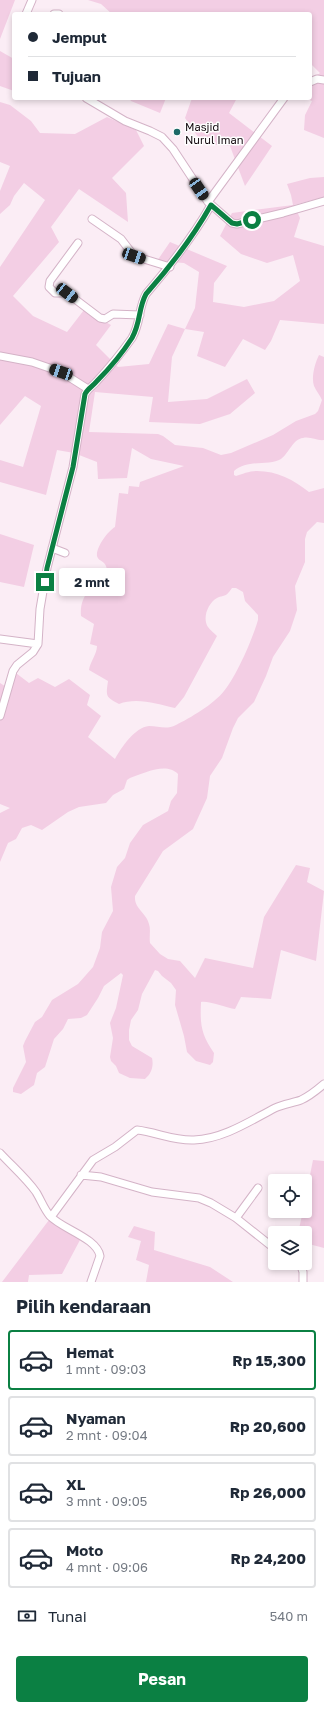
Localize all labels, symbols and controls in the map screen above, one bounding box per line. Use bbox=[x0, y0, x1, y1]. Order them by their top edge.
text: Jemput bbox=[52, 28, 107, 46]
text: Tujuan bbox=[52, 67, 101, 85]
place label: Masjid Nurul Iman bbox=[185, 120, 243, 146]
marker: Masjid Nurul Iman bbox=[172, 127, 182, 137]
car bbox=[187, 176, 211, 202]
route start bbox=[243, 211, 261, 229]
car bbox=[121, 246, 147, 266]
car bbox=[54, 281, 80, 305]
car bbox=[48, 362, 74, 382]
callout: 2 mnt bbox=[59, 568, 125, 596]
route end bbox=[36, 573, 54, 591]
text: 2 mnt bbox=[74, 574, 110, 590]
map controls bbox=[268, 1174, 312, 1270]
button: locate bbox=[268, 1174, 312, 1218]
button: layers bbox=[268, 1226, 312, 1270]
text: Pilih kendaraan bbox=[16, 1295, 151, 1317]
icon: car bbox=[18, 1342, 54, 1378]
text: Hemat bbox=[66, 1343, 114, 1361]
text: Rp 15,300 bbox=[232, 1351, 306, 1369]
text: 1 mnt · 09:03 bbox=[66, 1361, 146, 1377]
icon: car bbox=[18, 1408, 54, 1444]
text: Nyaman bbox=[66, 1409, 125, 1427]
text: Rp 20,600 bbox=[230, 1417, 306, 1435]
text: 2 mnt · 09:04 bbox=[66, 1427, 148, 1443]
icon: car bbox=[18, 1474, 54, 1510]
text: XL bbox=[66, 1475, 85, 1493]
text: Rp 26,000 bbox=[230, 1483, 306, 1501]
text: 3 mnt · 09:05 bbox=[66, 1493, 147, 1509]
icon: car bbox=[18, 1540, 54, 1576]
text: Moto bbox=[66, 1541, 103, 1559]
text: Rp 24,200 bbox=[231, 1549, 306, 1567]
text: 4 mnt · 09:06 bbox=[66, 1559, 148, 1575]
icon: cash bbox=[16, 1605, 38, 1627]
text: Tunai bbox=[48, 1607, 87, 1625]
text: 540 m bbox=[270, 1608, 308, 1624]
button: Pesan bbox=[16, 1656, 308, 1702]

